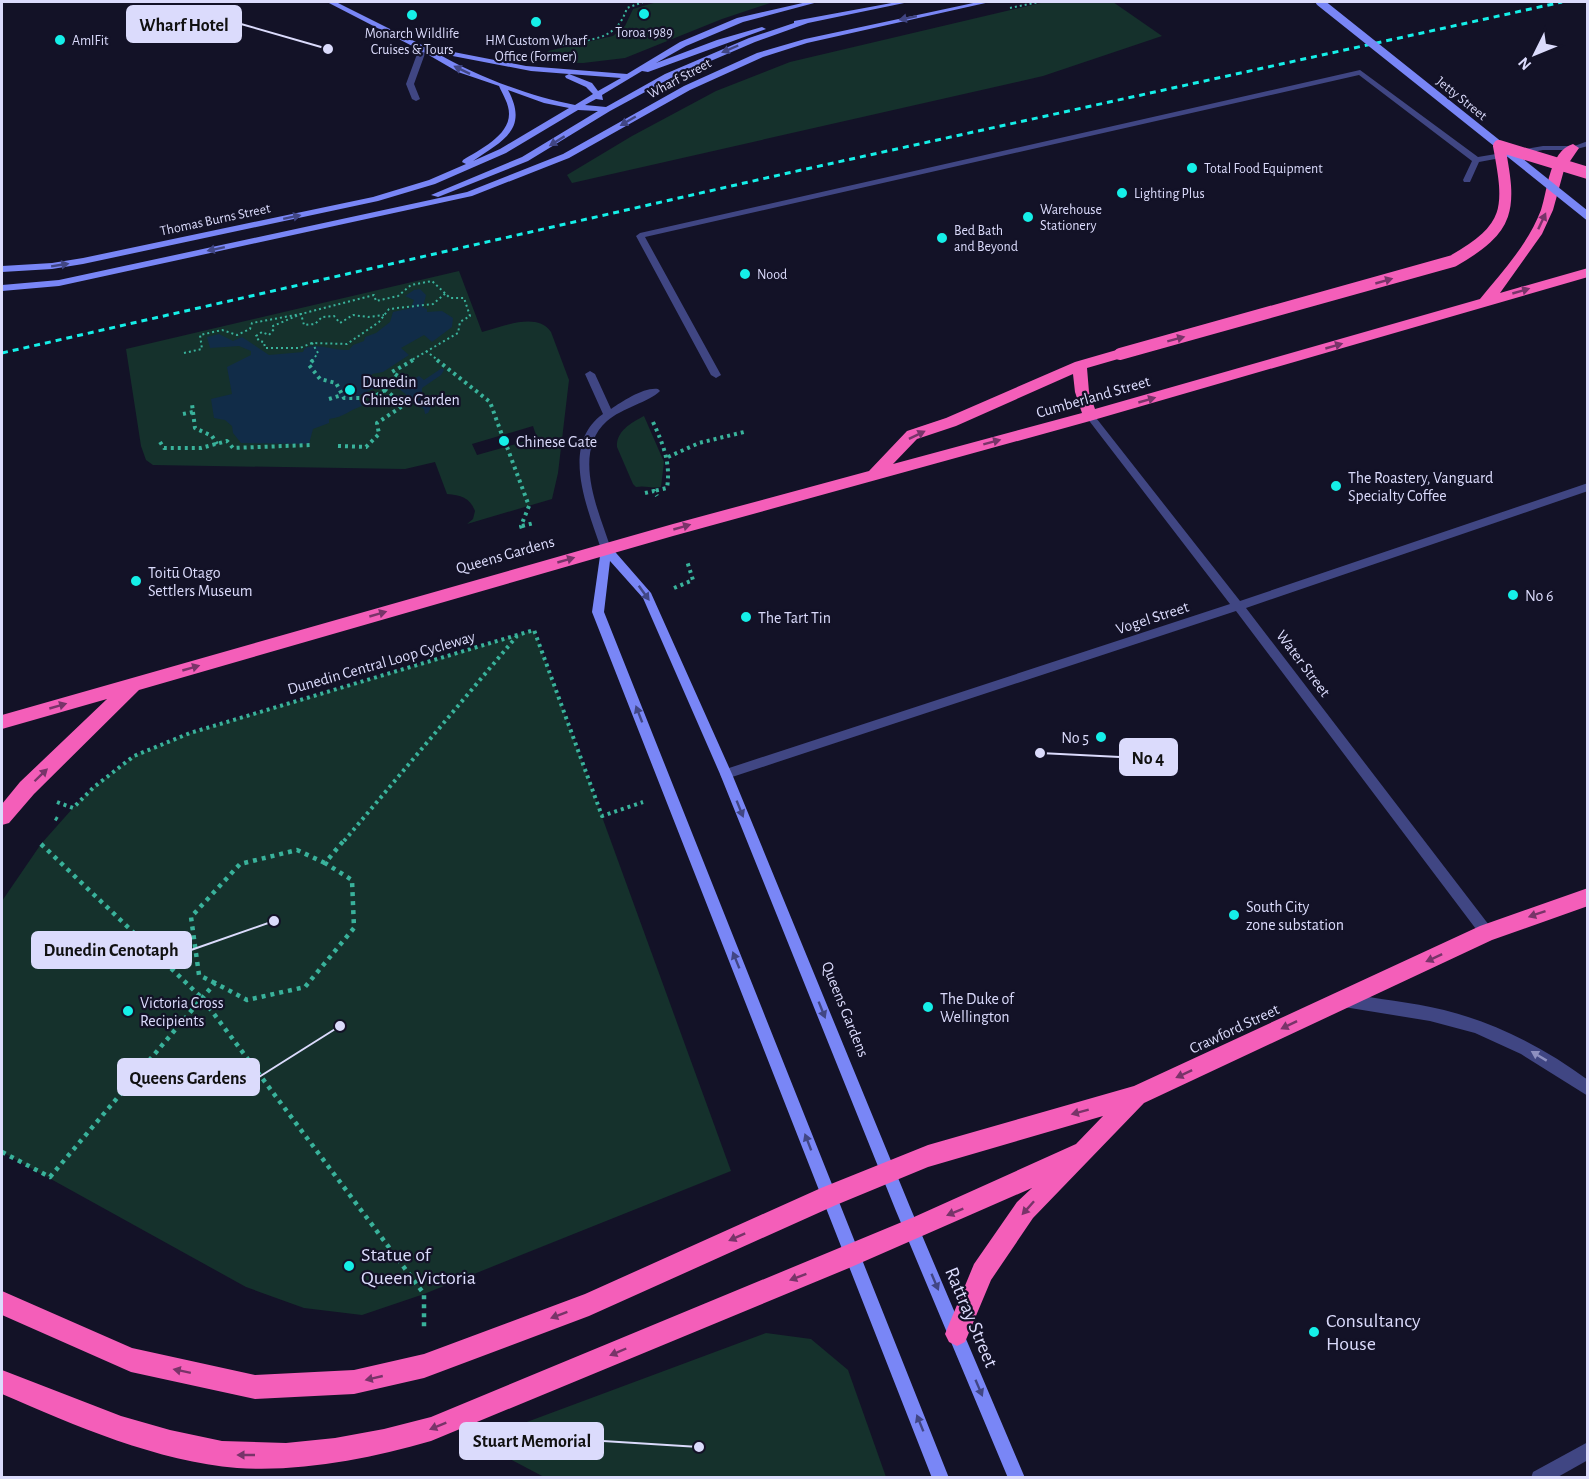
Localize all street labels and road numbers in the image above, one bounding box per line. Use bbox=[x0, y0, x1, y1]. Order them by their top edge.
street label: Wharf Street bbox=[645, 56, 714, 101]
street label: Jetty Street bbox=[1433, 74, 1490, 124]
street label: Thomas Burns Street bbox=[159, 201, 272, 239]
street label: Cumberland Street bbox=[1034, 373, 1152, 421]
street label: Queens Gardens bbox=[454, 533, 557, 578]
street label: Vogel Street bbox=[1114, 599, 1191, 637]
street label: Water Street bbox=[1273, 627, 1333, 700]
street label: Dunedin Central Loop Cycleway bbox=[286, 628, 477, 698]
street label: Queens Gardens bbox=[818, 959, 872, 1060]
street label: Crawford Street bbox=[1187, 1001, 1282, 1057]
street label: Rattray Street bbox=[941, 1264, 1001, 1371]

